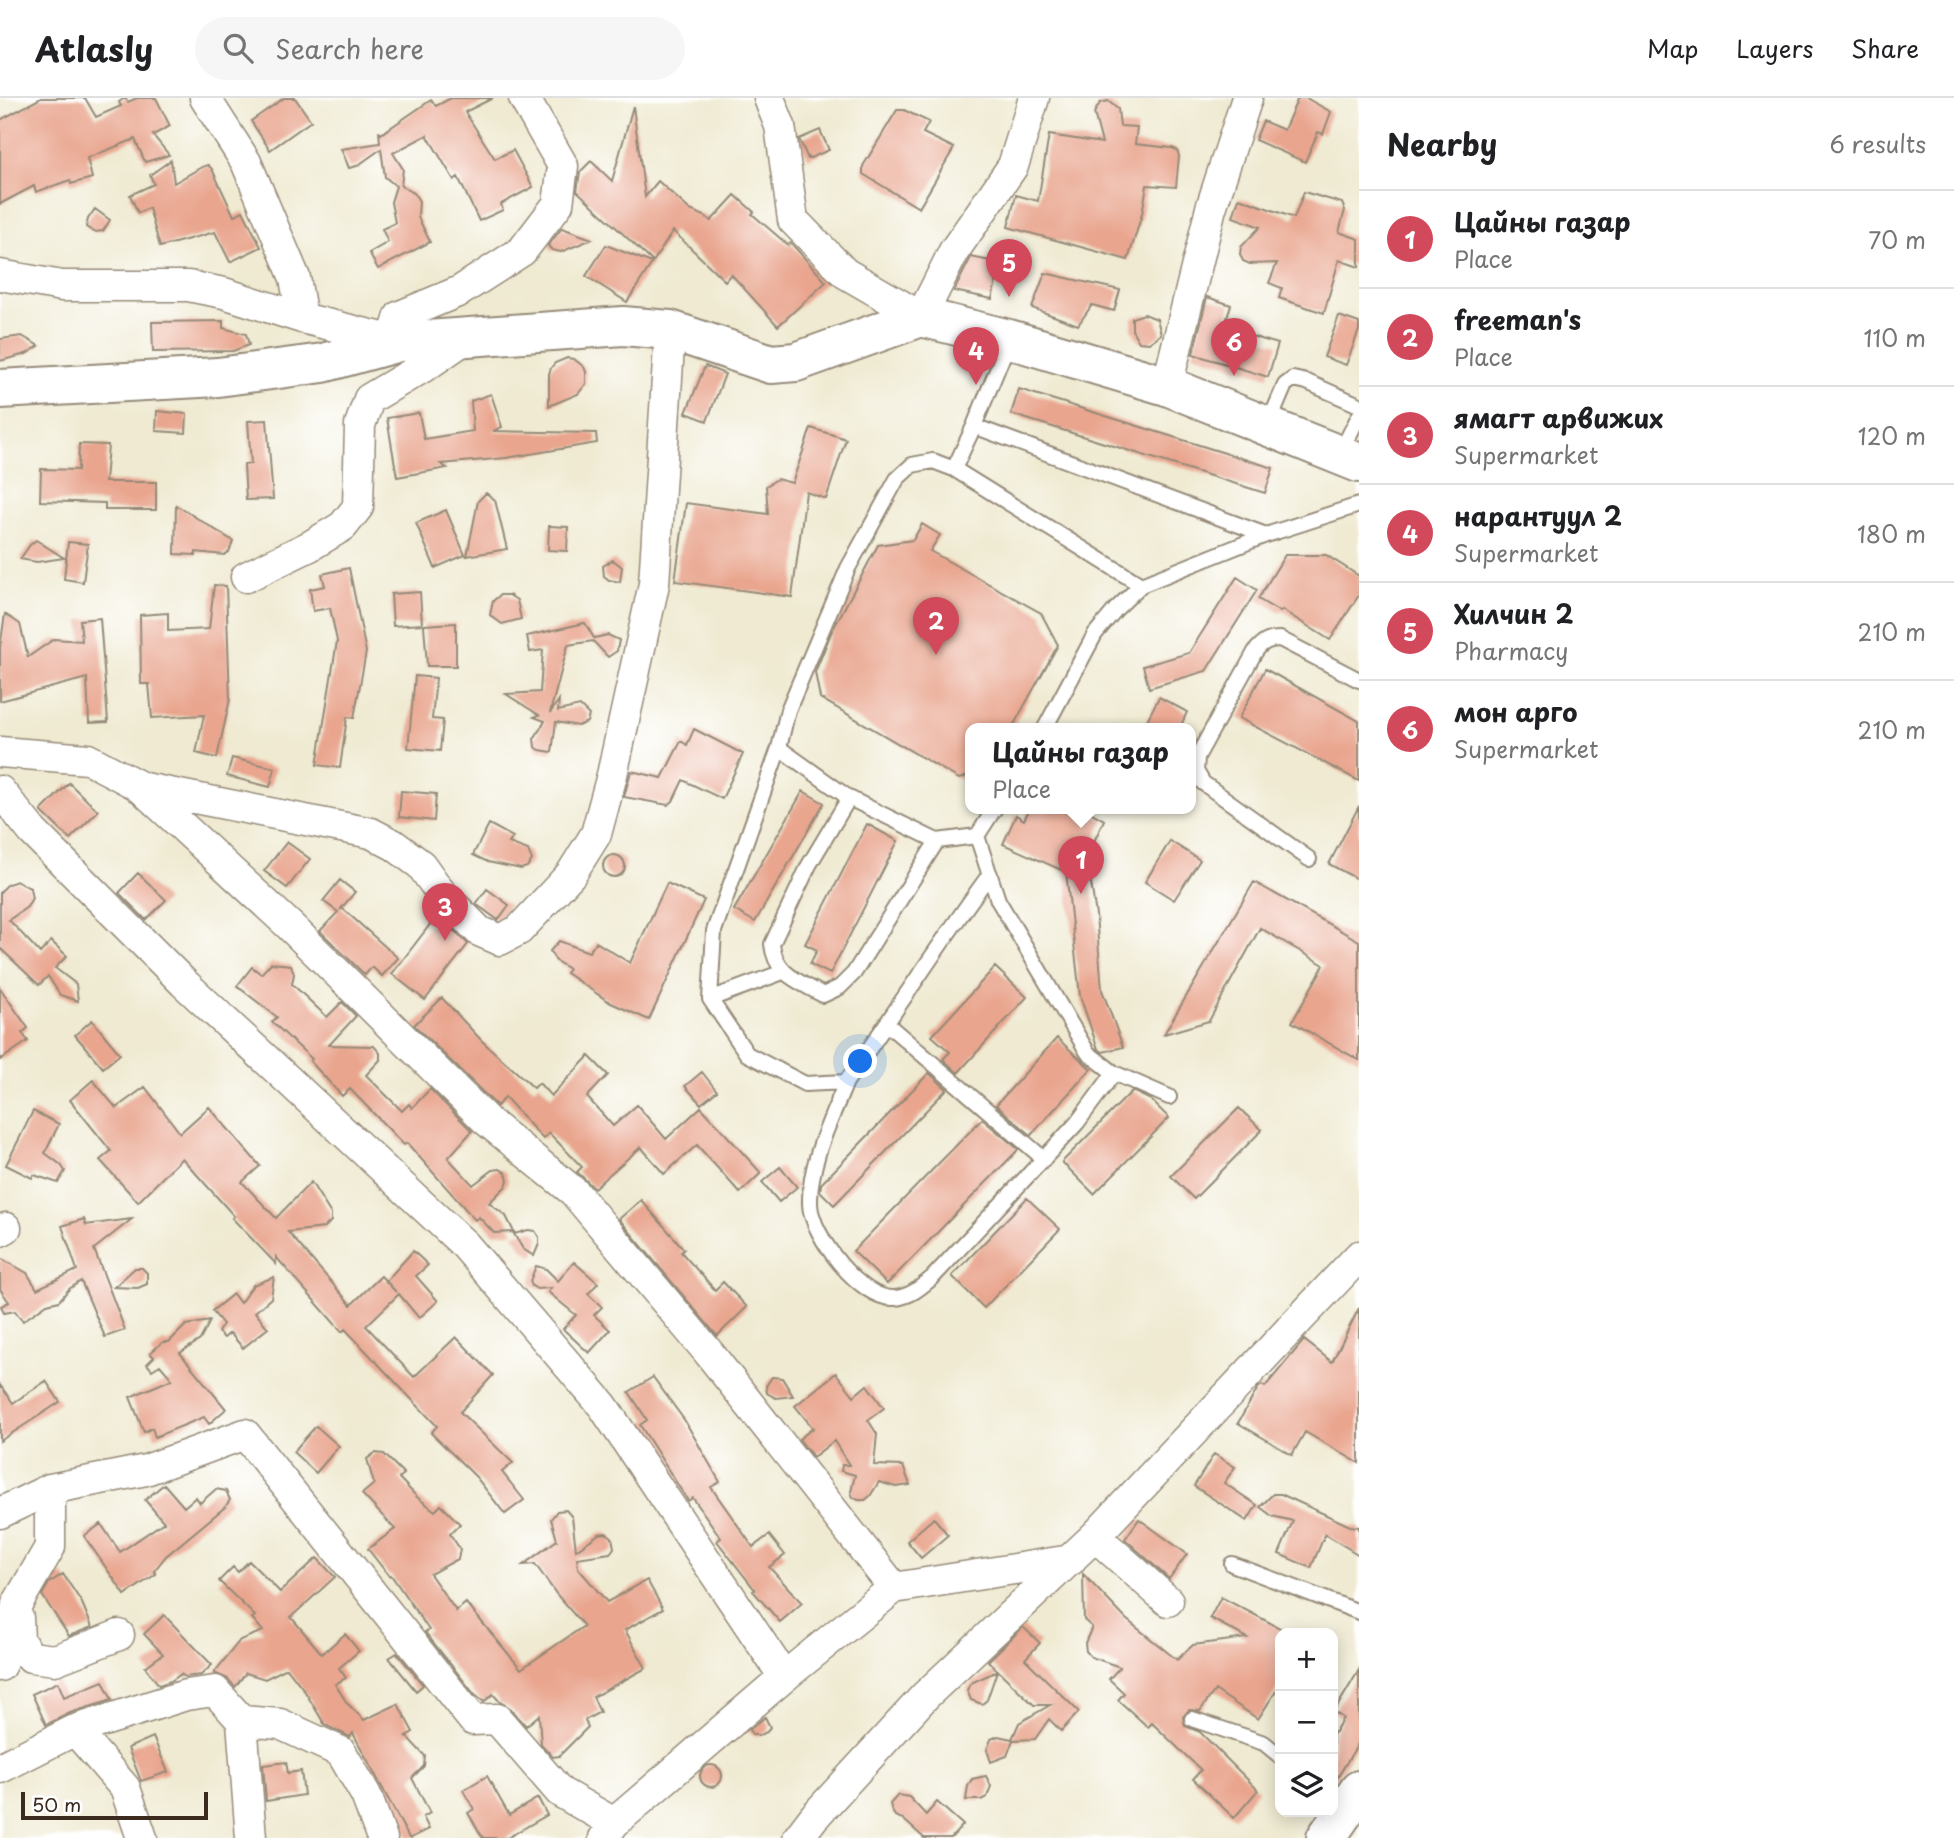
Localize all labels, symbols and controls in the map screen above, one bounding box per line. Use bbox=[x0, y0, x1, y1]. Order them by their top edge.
search box bbox=[195, 17, 685, 80]
text: Atlasly bbox=[35, 23, 153, 73]
icon: search bbox=[219, 29, 257, 67]
text: Search here bbox=[275, 29, 424, 68]
text: Map bbox=[1647, 30, 1698, 66]
text: Layers bbox=[1736, 30, 1813, 66]
text: Share bbox=[1851, 30, 1919, 66]
text: Nearby bbox=[1387, 121, 1497, 166]
text: 6 results bbox=[1830, 126, 1926, 161]
text: Цайны газар bbox=[1454, 202, 1631, 241]
text: 1 bbox=[1405, 222, 1416, 257]
text: 70 m bbox=[1868, 222, 1926, 257]
pin: 5 bbox=[986, 239, 1032, 297]
text: Place bbox=[1454, 241, 1513, 276]
text: freeman's bbox=[1454, 300, 1581, 339]
pin: 6 bbox=[1211, 318, 1257, 376]
text: 2 bbox=[1402, 320, 1418, 355]
text: 110 m bbox=[1864, 320, 1926, 355]
pin: 4 bbox=[953, 327, 999, 385]
text: Place bbox=[1454, 339, 1513, 374]
text: ямагт арвижих bbox=[1454, 398, 1663, 437]
text: 3 bbox=[1402, 418, 1418, 453]
text: 120 m bbox=[1858, 418, 1926, 453]
text: Supermarket bbox=[1454, 437, 1598, 472]
text: нарантуул 2 bbox=[1454, 496, 1622, 535]
text: 4 bbox=[1402, 516, 1418, 551]
text: 180 m bbox=[1857, 516, 1926, 551]
text: Supermarket bbox=[1454, 535, 1598, 570]
text: Хилчин 2 bbox=[1454, 594, 1573, 633]
pin: 2 bbox=[913, 597, 959, 655]
text: 5 bbox=[1403, 614, 1417, 649]
text: 210 m bbox=[1858, 614, 1926, 649]
text: Pharmacy bbox=[1454, 633, 1568, 668]
text: мон арго bbox=[1454, 692, 1577, 731]
text: 6 bbox=[1402, 712, 1418, 747]
text: 210 m bbox=[1858, 712, 1926, 747]
popup bbox=[965, 723, 1196, 814]
text: Supermarket bbox=[1454, 731, 1598, 766]
text: Цайны газар bbox=[992, 732, 1169, 771]
text: Place bbox=[992, 771, 1051, 806]
pin: 1 bbox=[1058, 836, 1104, 894]
pin: 3 bbox=[422, 883, 468, 941]
your location bbox=[843, 1044, 877, 1078]
map controls bbox=[1275, 1628, 1338, 1817]
button: + bbox=[1275, 1628, 1338, 1691]
button: − bbox=[1275, 1691, 1338, 1754]
button: layers bbox=[1275, 1754, 1338, 1817]
scale bar bbox=[21, 1789, 208, 1821]
text: 50 m bbox=[32, 1790, 81, 1818]

